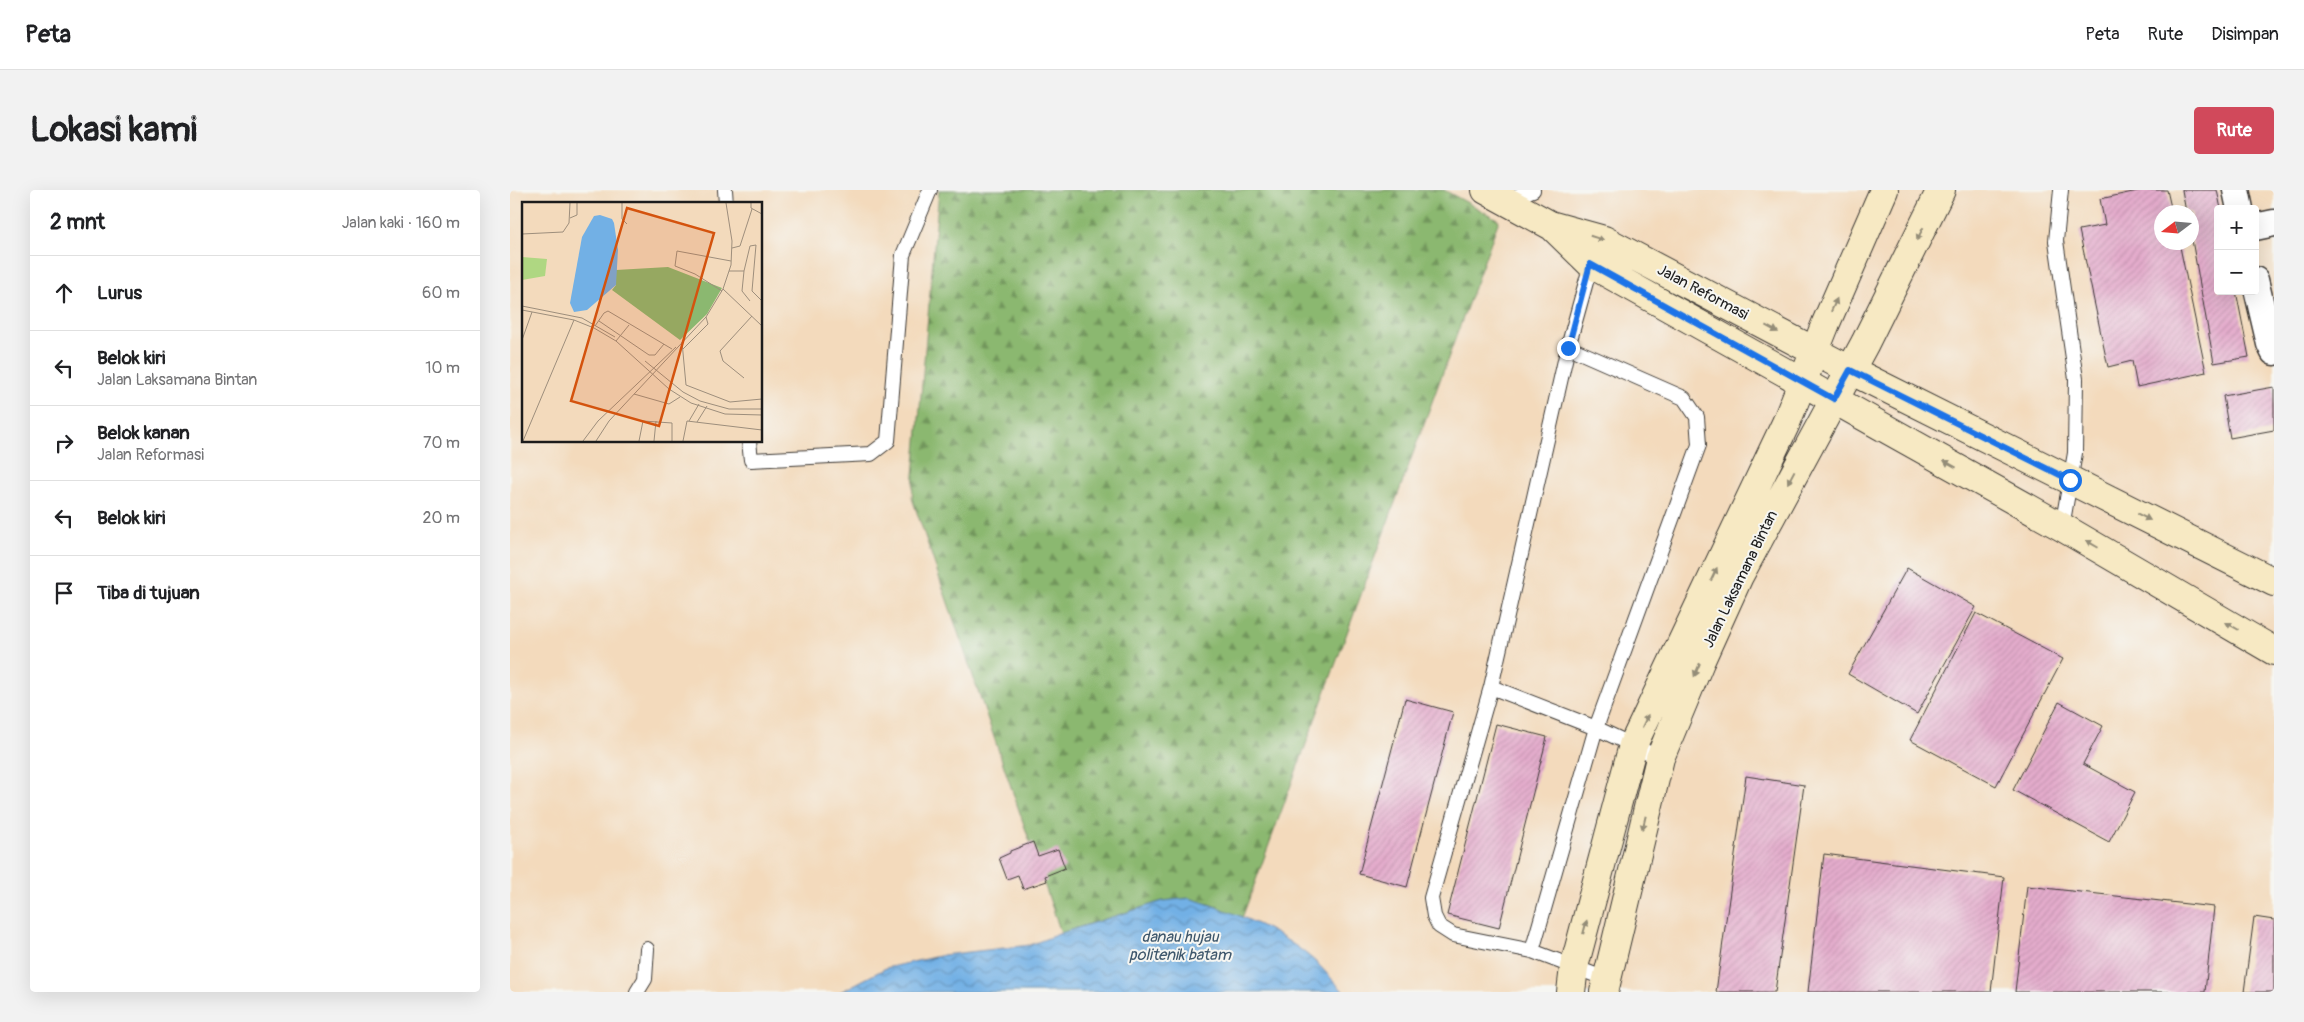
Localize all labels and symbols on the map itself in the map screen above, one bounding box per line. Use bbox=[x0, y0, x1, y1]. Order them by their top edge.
inset map bbox=[522, 202, 762, 442]
north arrow bbox=[2154, 205, 2199, 250]
one-way arrow bbox=[1916, 227, 1924, 241]
one-way arrow bbox=[1590, 235, 1605, 242]
street label: Jalan Reformasi bbox=[1654, 260, 1752, 325]
one-way arrow bbox=[1830, 298, 1838, 312]
one-way arrow bbox=[1765, 325, 1780, 333]
route end bbox=[1557, 337, 1580, 360]
one-way arrow bbox=[1943, 460, 1958, 468]
route start bbox=[2059, 469, 2082, 492]
one-way arrow bbox=[1787, 470, 1796, 483]
street label: Jalan Laksamana Bintan bbox=[1699, 507, 1782, 651]
one-way arrow bbox=[2137, 513, 2151, 521]
one-way arrow bbox=[2085, 540, 2098, 549]
one-way arrow bbox=[1710, 567, 1718, 581]
one-way arrow bbox=[2225, 622, 2239, 631]
one-way arrow bbox=[1692, 663, 1700, 677]
one-way arrow bbox=[1641, 714, 1649, 728]
one-way arrow bbox=[1640, 815, 1648, 830]
one-way arrow bbox=[1581, 920, 1589, 935]
water label: danau hujau politenik batam bbox=[1129, 927, 1232, 965]

